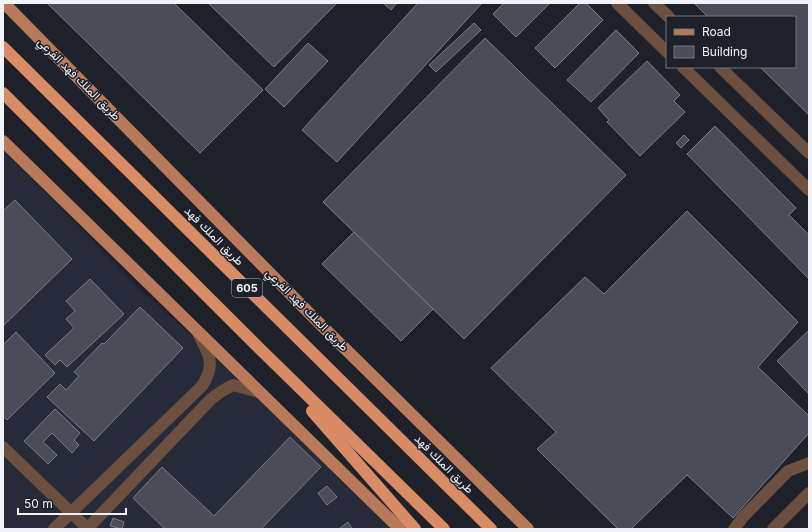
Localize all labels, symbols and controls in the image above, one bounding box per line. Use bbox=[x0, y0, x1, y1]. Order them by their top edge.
legend bbox=[666, 16, 796, 68]
text: Road bbox=[702, 24, 731, 39]
street label: طريق الملك فهد الفرعي bbox=[33, 34, 124, 126]
text: Building bbox=[702, 44, 747, 59]
street label: طريق الملك فهد bbox=[181, 203, 247, 269]
street label: طريق الملك فهد الفرعي bbox=[261, 265, 352, 357]
road number: 605 bbox=[232, 279, 262, 297]
street label: طريق الملك فهد bbox=[411, 431, 477, 497]
scale bar bbox=[18, 490, 126, 516]
text: 50 m bbox=[24, 496, 53, 511]

